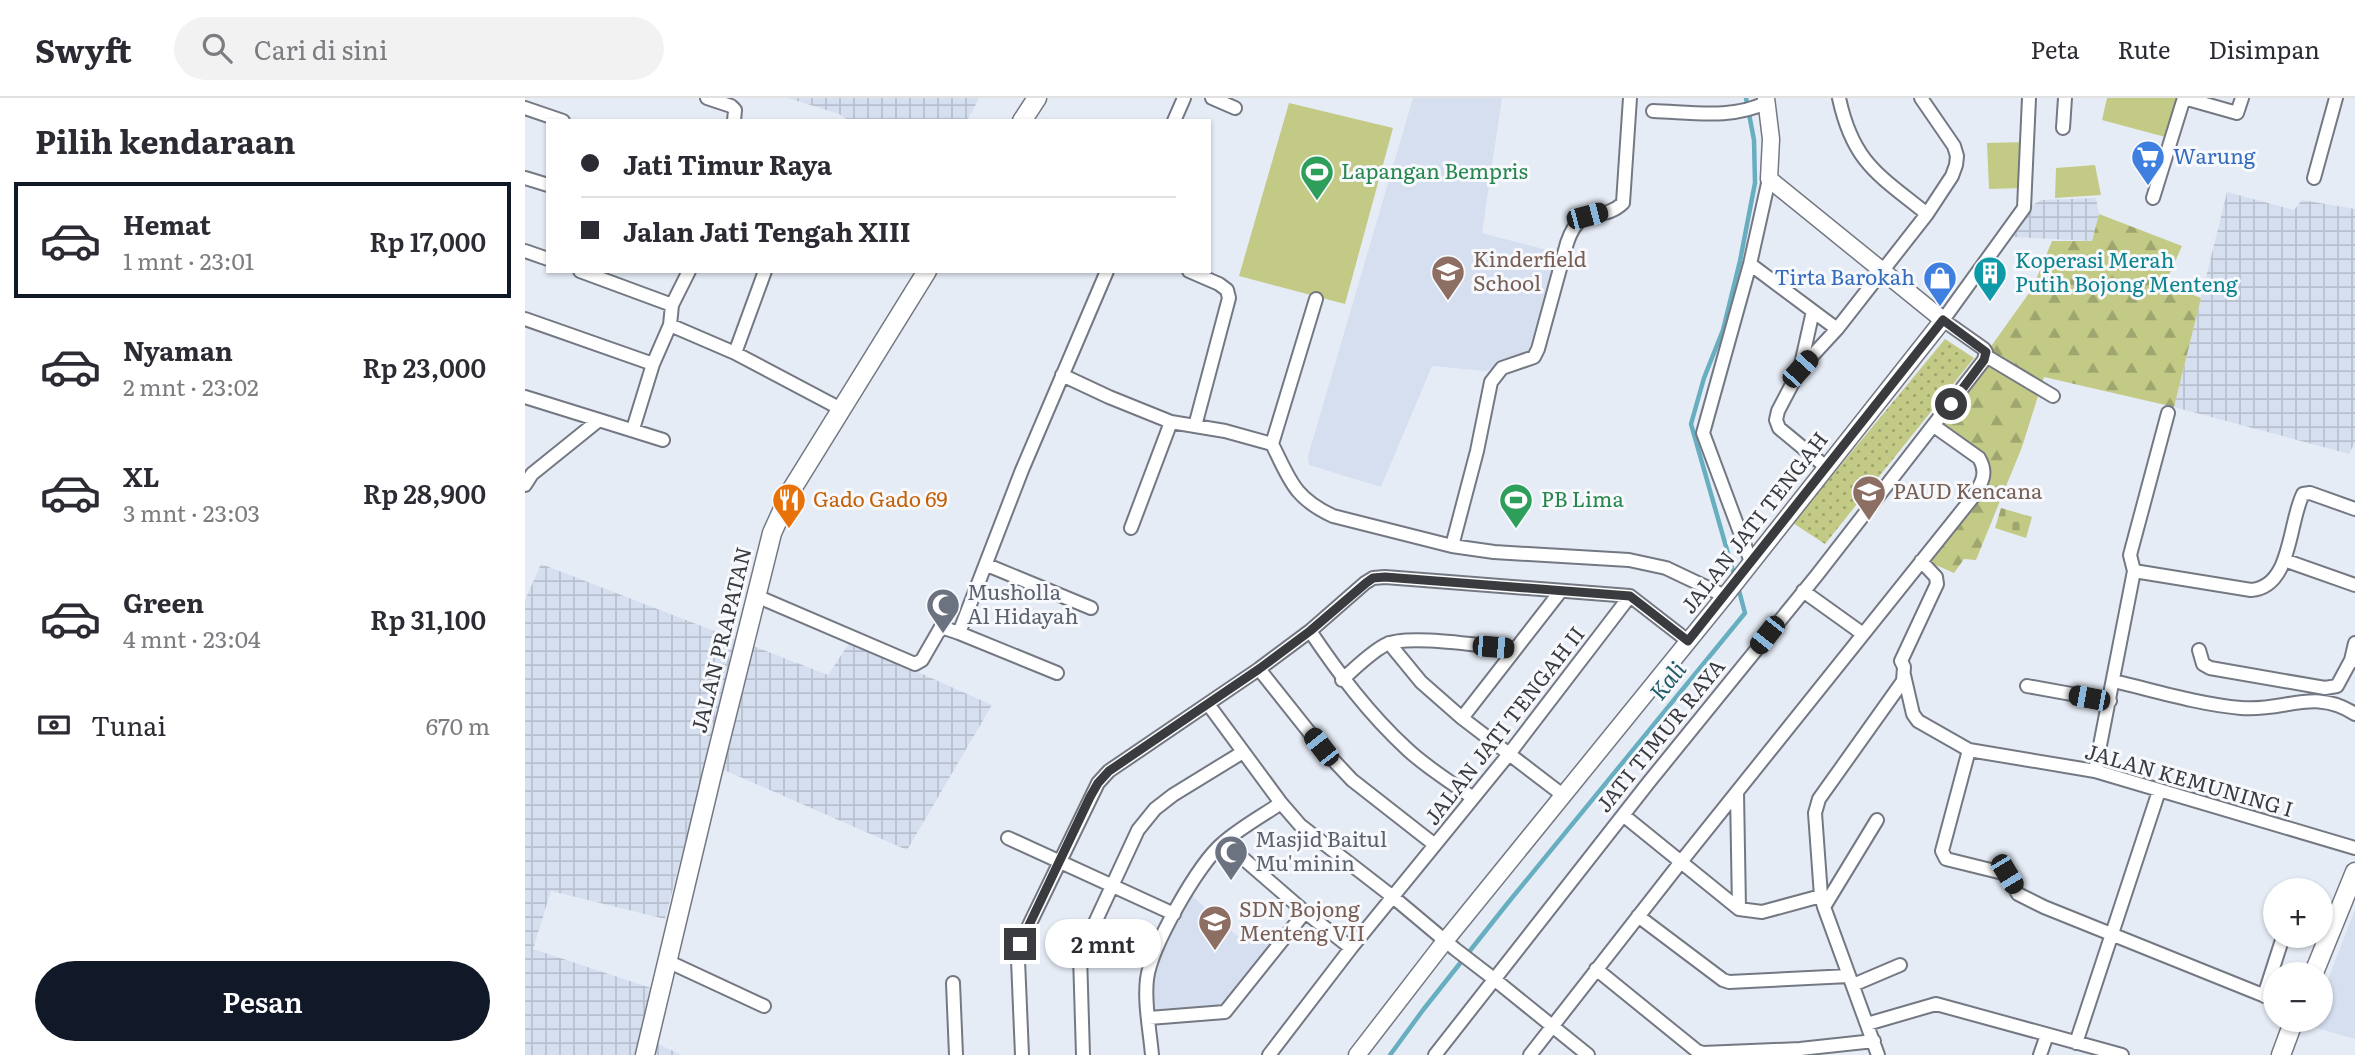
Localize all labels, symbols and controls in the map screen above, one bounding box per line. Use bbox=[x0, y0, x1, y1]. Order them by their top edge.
search box bbox=[174, 17, 664, 80]
text: Swyft bbox=[35, 24, 132, 73]
icon: search bbox=[198, 29, 236, 67]
text: Cari di sini bbox=[254, 29, 388, 68]
text: Peta bbox=[2031, 31, 2080, 66]
text: Rute bbox=[2118, 31, 2170, 66]
text: Disimpan bbox=[2208, 31, 2320, 66]
text: Pilih kendaraan bbox=[35, 116, 295, 164]
supermarket icon: Warung bbox=[2129, 138, 2167, 187]
place label: Warung bbox=[2173, 139, 2256, 170]
text: Jati Timur Raya bbox=[623, 144, 832, 183]
sports icon: Lapangan Bempris bbox=[1298, 153, 1336, 202]
place label: Lapangan Bempris bbox=[1341, 154, 1528, 185]
car bbox=[1564, 200, 1611, 232]
text: Hemat bbox=[123, 204, 211, 243]
icon: car bbox=[39, 209, 102, 272]
text: Jalan Jati Tengah XIII bbox=[623, 211, 911, 250]
text: Rp 17,000 bbox=[369, 221, 486, 260]
place label: Kinderfield School bbox=[1473, 242, 1587, 297]
text: 1 mnt · 23:01 bbox=[123, 243, 254, 277]
place label: Koperasi Merah Putih Bojong Menteng bbox=[2015, 243, 2238, 298]
school or university icon: Kinderfield School bbox=[1429, 253, 1467, 302]
building icon: Koperasi Merah Putih Bojong Menteng bbox=[1971, 254, 2009, 303]
shop icon: Tirta Barokah bbox=[1921, 259, 1959, 308]
place label: Tirta Barokah bbox=[1774, 260, 1915, 291]
text: Nyaman bbox=[123, 330, 233, 369]
icon: car bbox=[39, 335, 102, 398]
car bbox=[1779, 346, 1822, 392]
text: Rp 23,000 bbox=[362, 347, 486, 386]
text: 2 mnt · 23:02 bbox=[123, 369, 259, 403]
route start bbox=[1935, 388, 1967, 420]
street label: JALAN JATI TENGAH bbox=[1672, 424, 1834, 619]
text: XL bbox=[123, 456, 160, 495]
icon: car bbox=[39, 461, 102, 524]
text: Rp 28,900 bbox=[363, 473, 486, 512]
school or university icon: PAUD Kencana bbox=[1850, 473, 1888, 522]
place label: PAUD Kencana bbox=[1893, 474, 2043, 505]
restaurant icon: Gado Gado 69 bbox=[770, 481, 808, 530]
sports icon: PB Lima bbox=[1497, 481, 1535, 530]
place label: Gado Gado 69 bbox=[813, 482, 948, 513]
place label: PB Lima bbox=[1541, 482, 1624, 513]
text: 3 mnt · 23:03 bbox=[123, 495, 260, 529]
street label: JALAN PRAPATAN bbox=[681, 543, 758, 736]
place label: Musholla Al Hidayah bbox=[967, 575, 1078, 630]
text: Green bbox=[123, 582, 204, 621]
mosque icon: Musholla Al Hidayah bbox=[924, 586, 962, 635]
icon: car bbox=[39, 587, 102, 650]
text: Rp 31,100 bbox=[370, 599, 486, 638]
car bbox=[1746, 612, 1789, 658]
street label: JALAN JATI TENGAH II bbox=[1416, 619, 1590, 830]
text: 4 mnt · 23:04 bbox=[123, 621, 261, 655]
car bbox=[1472, 635, 1515, 659]
street label: JATI TIMUR RAYA bbox=[1587, 651, 1731, 818]
water label: Kali bbox=[1640, 653, 1693, 707]
car bbox=[2067, 684, 2112, 712]
text: Tunai bbox=[91, 705, 166, 744]
icon: cash bbox=[35, 706, 73, 744]
text: 670 m bbox=[426, 708, 490, 742]
car bbox=[1300, 724, 1343, 770]
street label: JALAN KEMUNING I bbox=[2082, 734, 2297, 823]
place label: Masjid Baitul Mu'minin bbox=[1255, 822, 1387, 877]
mosque icon: Masjid Baitul Mu'minin bbox=[1212, 833, 1250, 882]
car bbox=[1988, 851, 2027, 897]
map controls bbox=[2263, 878, 2333, 1032]
button: + bbox=[2263, 878, 2333, 948]
place label: SDN Bojong Menteng VII bbox=[1239, 892, 1365, 947]
school or university icon: SDN Bojong Menteng VII bbox=[1196, 903, 1234, 952]
callout: 2 mnt bbox=[1045, 920, 1160, 968]
text: 2 mnt bbox=[1071, 926, 1135, 960]
route end bbox=[1004, 928, 1036, 960]
button: Pesan bbox=[35, 961, 490, 1041]
button: − bbox=[2263, 962, 2333, 1032]

